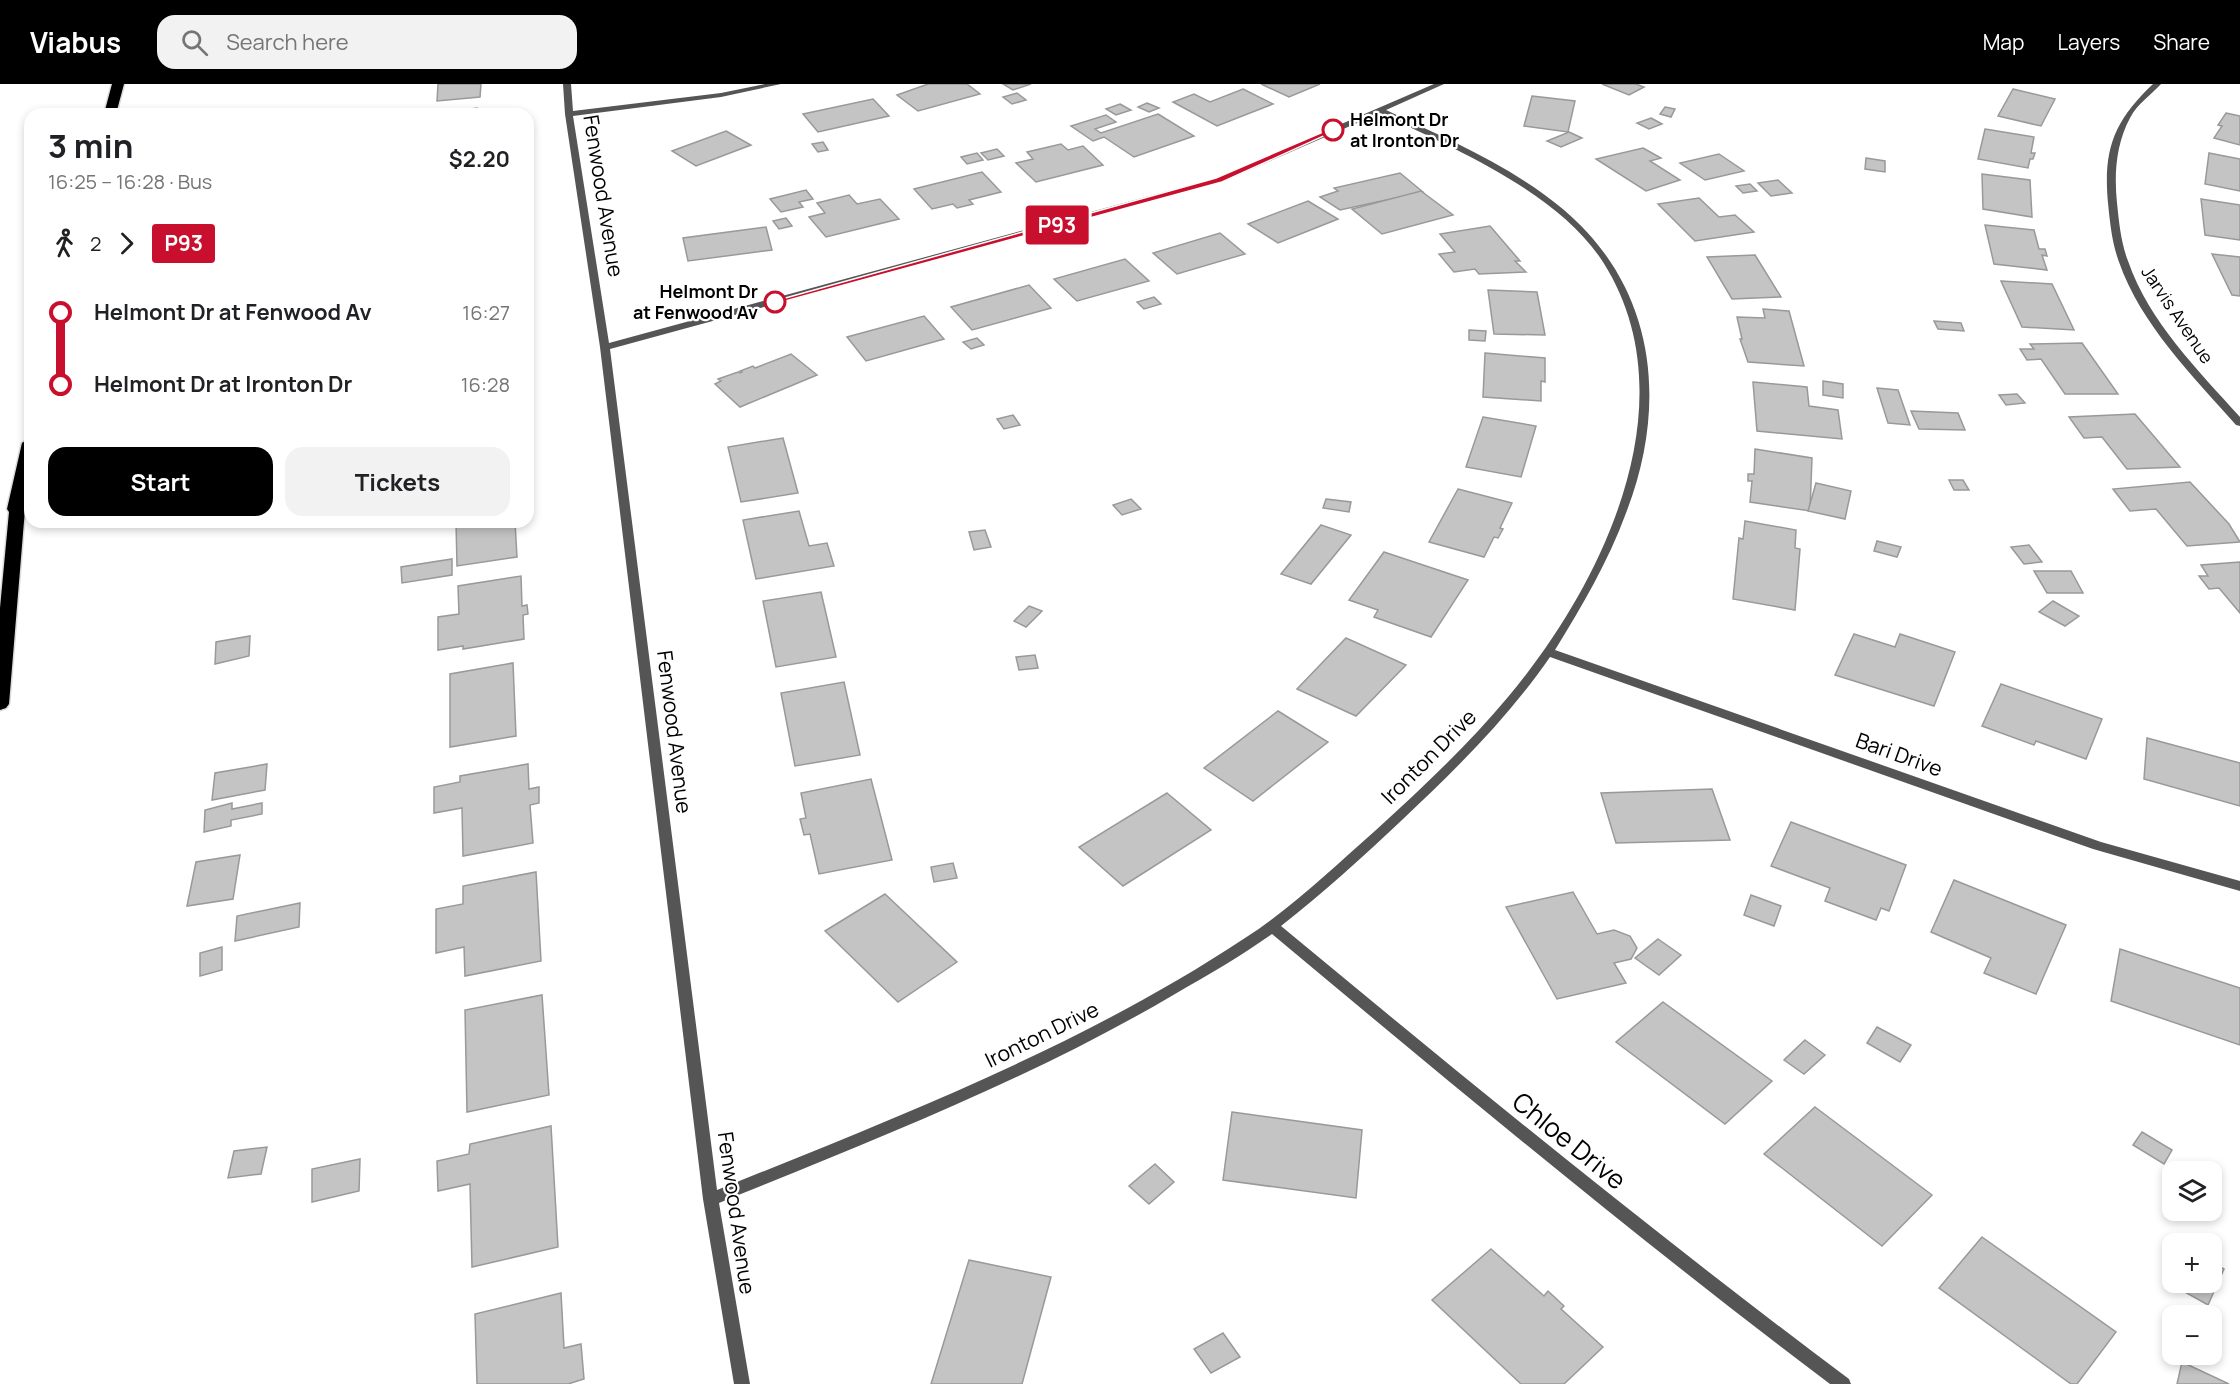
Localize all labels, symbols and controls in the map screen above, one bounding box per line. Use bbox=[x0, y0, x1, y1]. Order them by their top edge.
search box bbox=[157, 15, 577, 69]
text: Viabus bbox=[30, 23, 121, 61]
icon: search bbox=[178, 26, 211, 59]
text: Search here bbox=[226, 27, 349, 57]
text: Map bbox=[1983, 28, 2024, 56]
text: Layers bbox=[2057, 28, 2120, 56]
text: Share bbox=[2153, 28, 2210, 56]
place label: Helmont Dr at Ironton Dr bbox=[1350, 107, 1459, 152]
street label: Fenwood Avenue bbox=[577, 113, 631, 279]
marker: Helmont Dr at Ironton Dr bbox=[1322, 119, 1344, 141]
text: 3 min bbox=[48, 123, 133, 168]
text: $2.20 bbox=[449, 144, 510, 174]
text: 16:25 – 16:28 · Bus bbox=[48, 168, 212, 195]
line badge: P93 bbox=[1022, 206, 1092, 244]
text: P93 bbox=[1038, 211, 1076, 239]
icon: walk bbox=[48, 227, 81, 260]
icon: forward bbox=[110, 227, 143, 260]
text: P93 bbox=[164, 229, 203, 257]
text: 2 bbox=[90, 230, 101, 257]
street label: Jarvis Avenue bbox=[2136, 261, 2219, 368]
place label: Helmont Dr at Fenwood Av bbox=[633, 279, 758, 324]
marker: Helmont Dr at Fenwood Av bbox=[764, 291, 786, 313]
text: Helmont Dr at Fenwood Av bbox=[94, 297, 372, 327]
text: 16:27 bbox=[462, 299, 510, 326]
text: Helmont Dr at Ironton Dr bbox=[94, 369, 352, 399]
text: 16:28 bbox=[461, 371, 510, 398]
button: Start bbox=[48, 447, 273, 516]
button: Tickets bbox=[285, 447, 510, 516]
street label: Fenwood Avenue bbox=[651, 649, 699, 815]
street label: Ironton Drive bbox=[1375, 703, 1482, 810]
street label: Bari Drive bbox=[1852, 725, 1947, 783]
street label: Ironton Drive bbox=[980, 994, 1103, 1074]
street label: Chloe Drive bbox=[1505, 1083, 1634, 1197]
street label: Fenwood Avenue bbox=[712, 1130, 762, 1296]
map controls bbox=[2162, 1161, 2222, 1365]
button: layers bbox=[2162, 1161, 2222, 1221]
button: + bbox=[2162, 1233, 2222, 1293]
button: − bbox=[2162, 1305, 2222, 1365]

